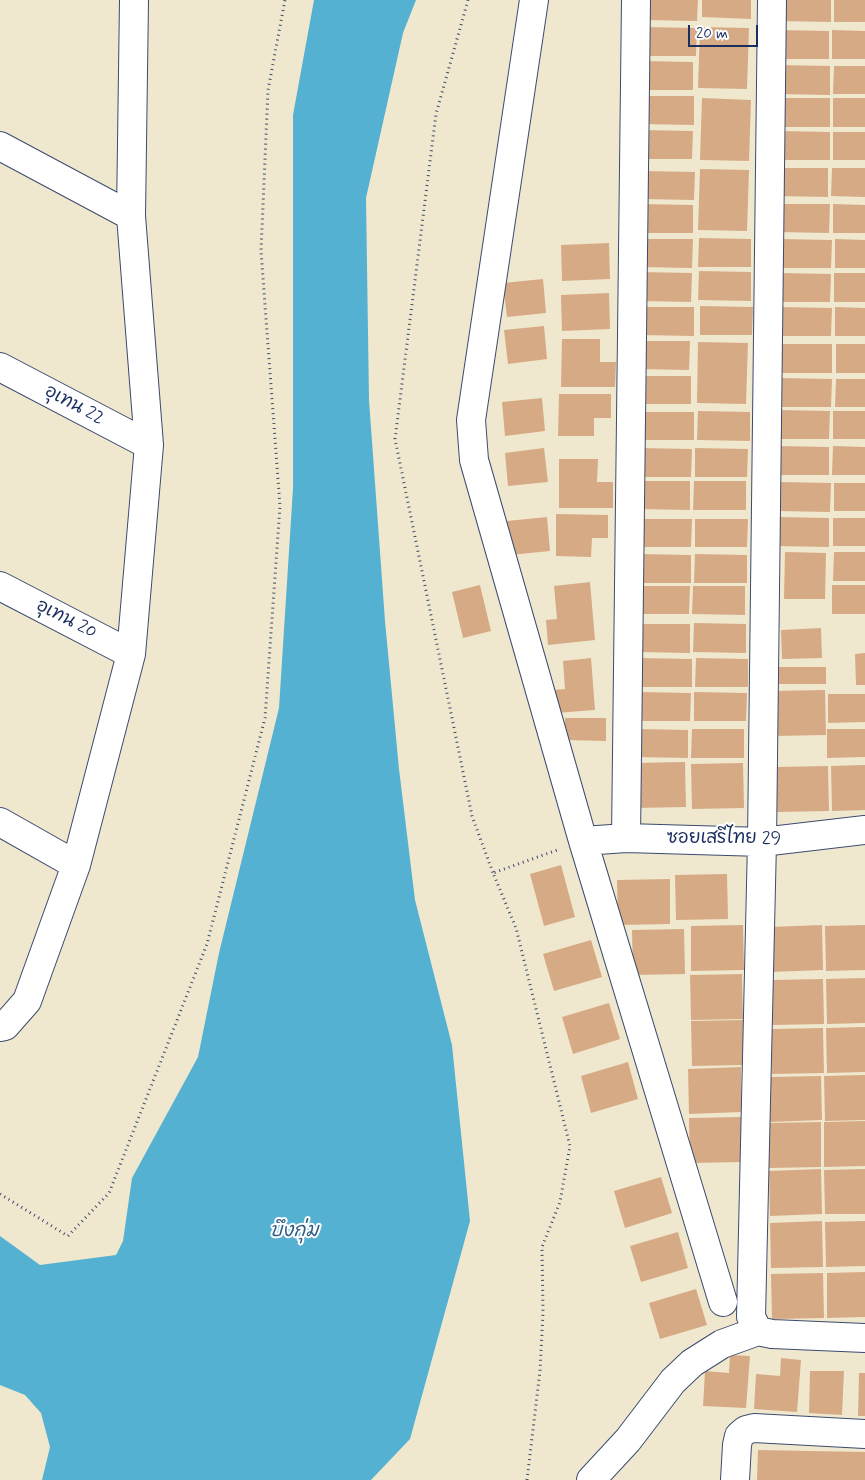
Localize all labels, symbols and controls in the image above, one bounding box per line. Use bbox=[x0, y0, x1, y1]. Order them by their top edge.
scale bar bbox=[690, 15, 760, 47]
text: 20 m bbox=[696, 24, 728, 44]
street label: อุเทน 22 bbox=[41, 381, 107, 431]
street label: อุเทน 20 bbox=[32, 596, 100, 644]
street label: ซอยเสรีไทย 29 bbox=[667, 828, 781, 850]
water label: บึงกุ่ม bbox=[270, 1221, 318, 1243]

